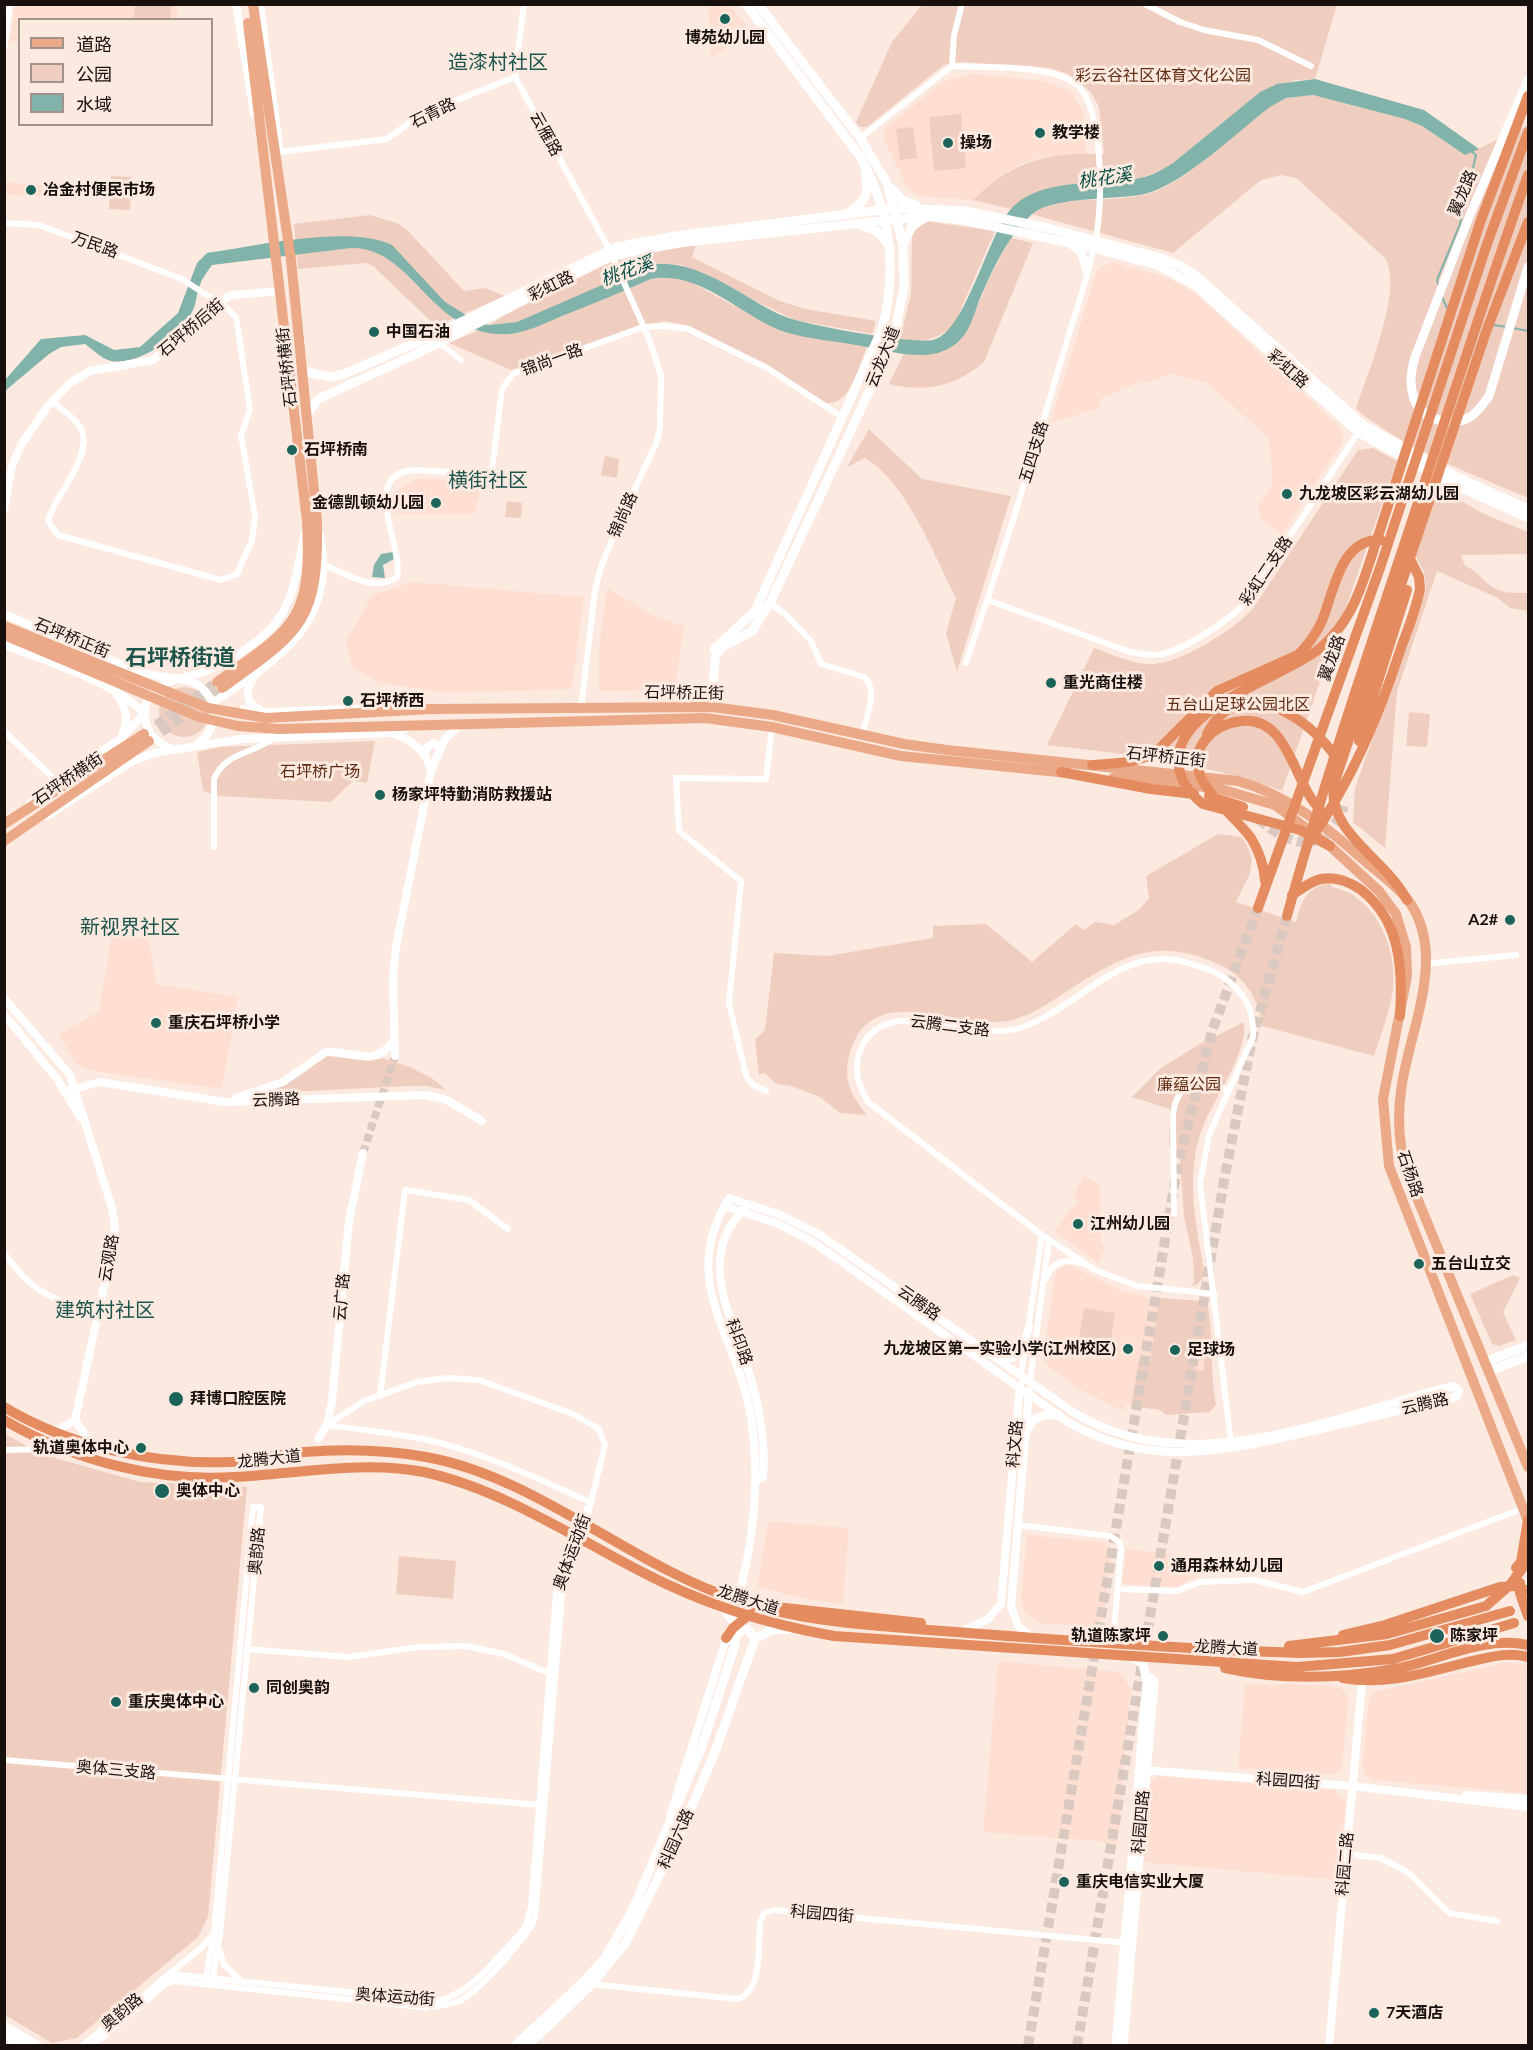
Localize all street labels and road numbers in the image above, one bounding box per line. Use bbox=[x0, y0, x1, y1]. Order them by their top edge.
street label: 石青路 bbox=[407, 94, 459, 132]
street label: 云雁路 bbox=[526, 108, 566, 160]
street label: 翼龙路 bbox=[1445, 167, 1481, 219]
street label: 万民路 bbox=[69, 228, 121, 262]
street label: 彩虹路 bbox=[525, 267, 577, 305]
street label: 石坪桥后街 bbox=[154, 295, 228, 361]
street label: 云龙大道 bbox=[862, 324, 904, 390]
street label: 石坪桥横街 bbox=[273, 326, 301, 408]
street label: 锦尚一路 bbox=[519, 340, 585, 380]
street label: 彩虹路 bbox=[1264, 346, 1312, 392]
street label: 五四支路 bbox=[1015, 419, 1053, 485]
street label: 锦尚路 bbox=[604, 489, 642, 541]
street label: 彩虹二支路 bbox=[1236, 532, 1296, 610]
street label: 石坪桥正街 bbox=[31, 614, 113, 662]
street label: 翼龙路 bbox=[1315, 632, 1349, 684]
street label: 石坪桥正街 bbox=[644, 683, 724, 703]
street label: 石坪桥正街 bbox=[1125, 743, 1207, 771]
street label: 石坪桥横街 bbox=[29, 749, 107, 809]
street label: 云腾二支路 bbox=[909, 1012, 991, 1040]
street label: 云腾路 bbox=[252, 1090, 300, 1110]
street label: 石杨路 bbox=[1393, 1148, 1427, 1200]
street label: 云观路 bbox=[95, 1233, 123, 1283]
street label: 云广路 bbox=[330, 1272, 354, 1322]
street label: 云腾路 bbox=[894, 1281, 944, 1325]
street label: 科印路 bbox=[722, 1316, 756, 1368]
street label: 云腾路 bbox=[1399, 1389, 1451, 1419]
street label: 科文路 bbox=[1003, 1419, 1027, 1469]
street label: 龙腾大道 bbox=[236, 1446, 302, 1472]
street label: 奥体运动街 bbox=[549, 1511, 595, 1593]
street label: 奥韵路 bbox=[245, 1526, 269, 1576]
street label: 龙腾大道 bbox=[715, 1581, 781, 1619]
street label: 龙腾大道 bbox=[1194, 1637, 1258, 1659]
street label: 奥体三支路 bbox=[75, 1757, 157, 1783]
street label: 科园四街 bbox=[1255, 1769, 1321, 1793]
street label: 科园四路 bbox=[1129, 1789, 1153, 1855]
street label: 科园六路 bbox=[654, 1806, 698, 1872]
street label: 科园二路 bbox=[1333, 1831, 1357, 1897]
street label: 科园四街 bbox=[789, 1902, 855, 1926]
street label: 奥体运动街 bbox=[354, 1985, 436, 2009]
street label: 奥韵路 bbox=[97, 1989, 147, 2035]

